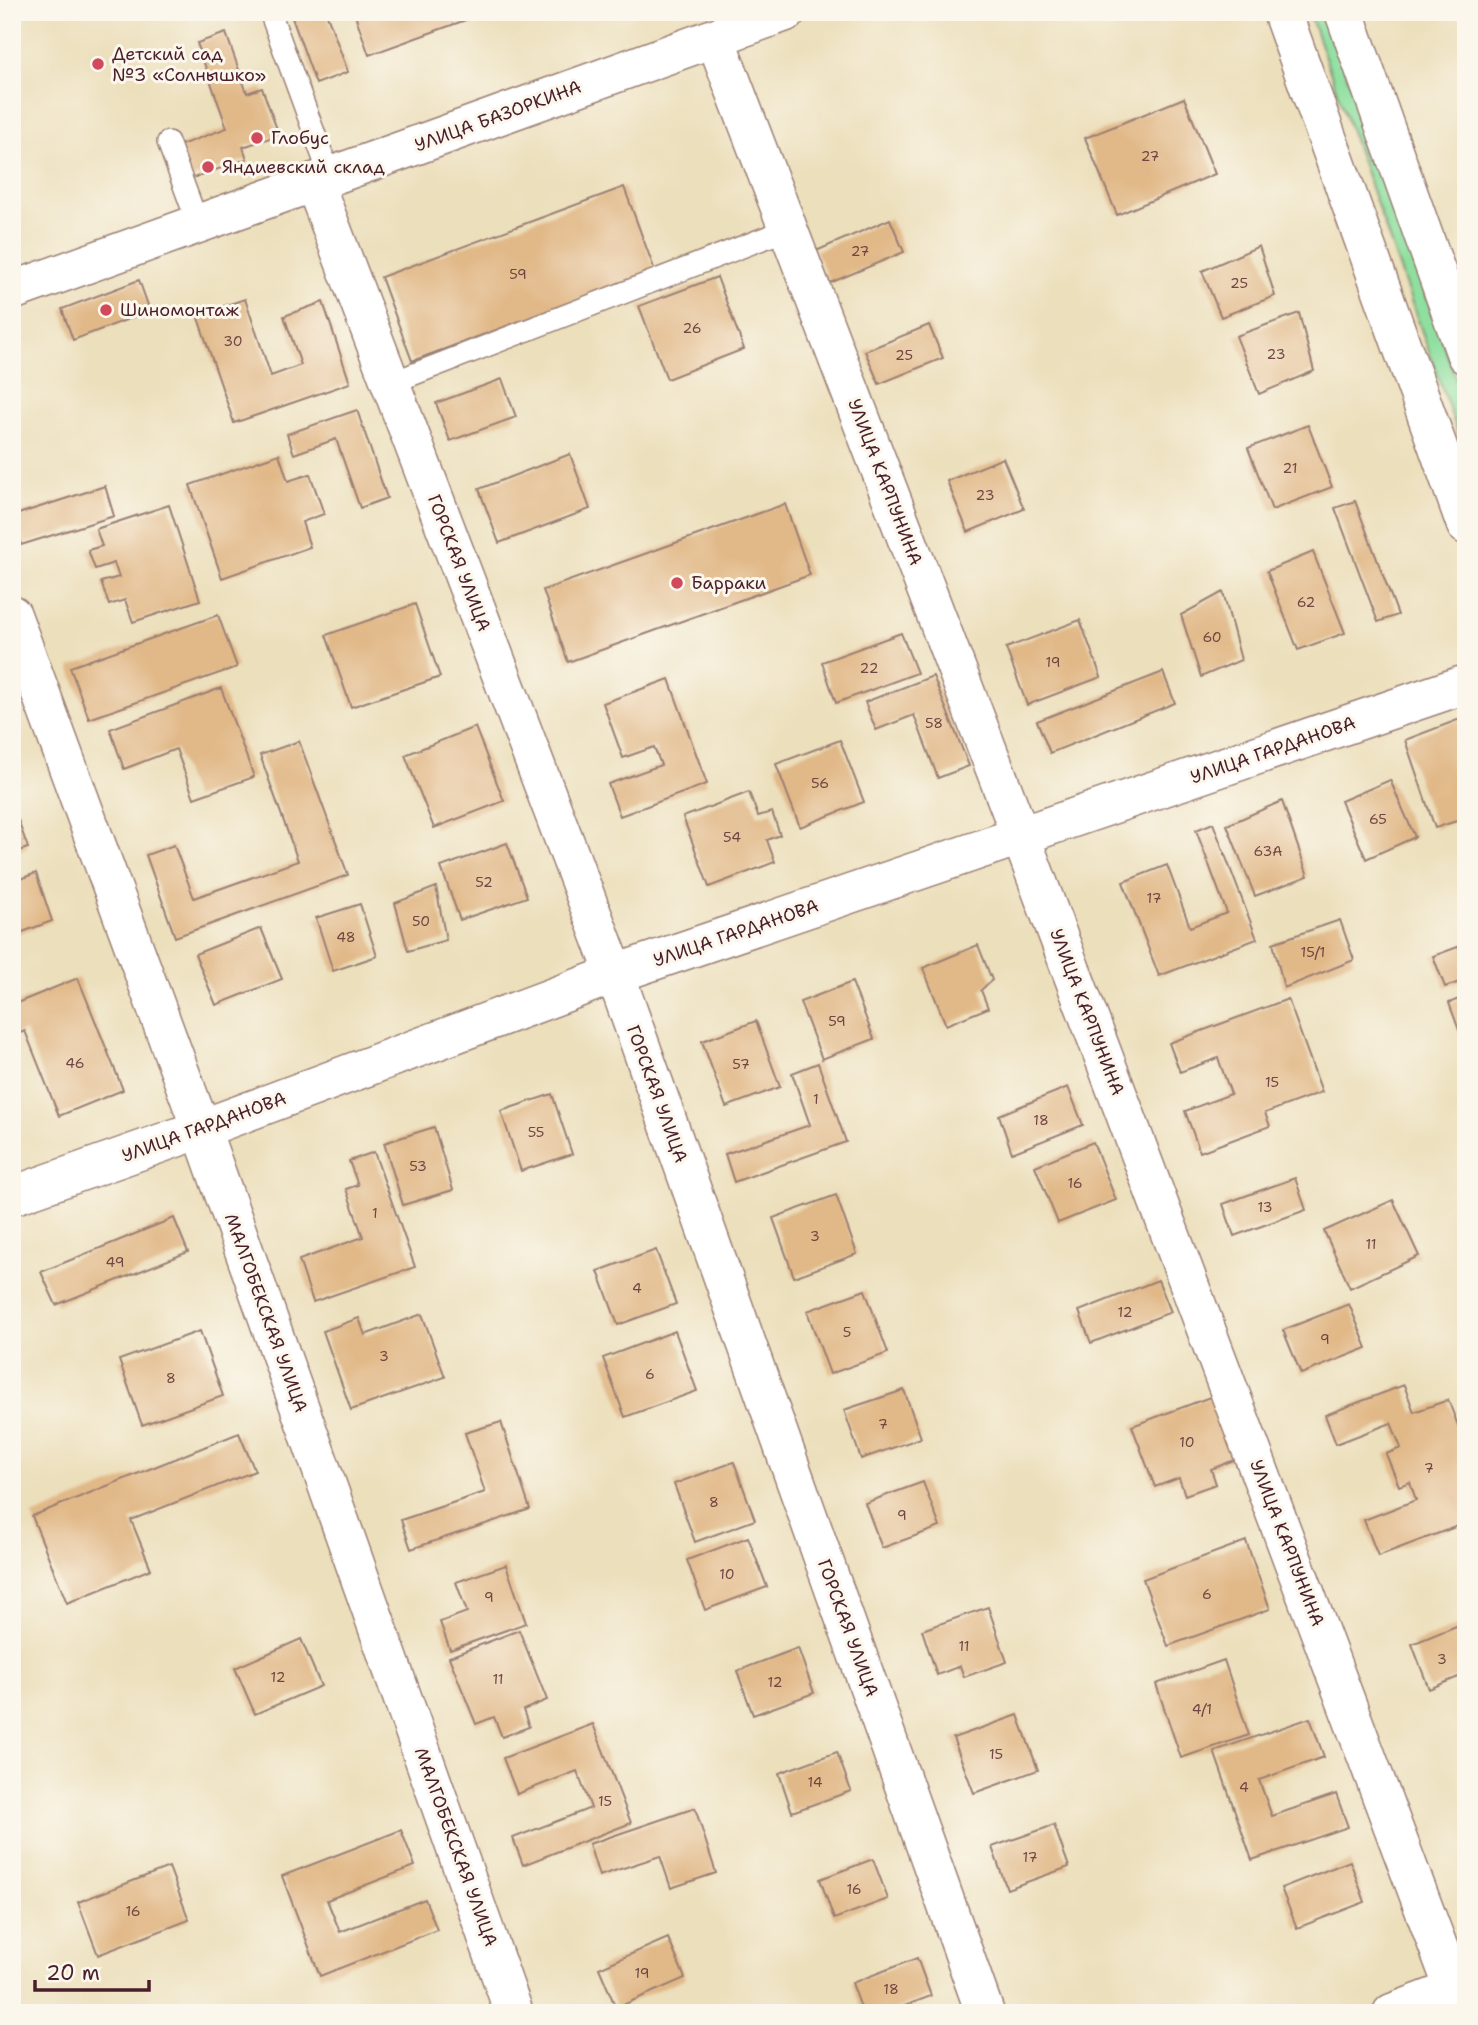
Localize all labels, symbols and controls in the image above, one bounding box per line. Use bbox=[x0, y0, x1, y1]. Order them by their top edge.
place label: Детский сад №3 «Солнышко» bbox=[112, 42, 266, 87]
marker: Детский сад №3 «Солнышко» bbox=[90, 56, 106, 72]
street label: УЛИЦА БАЗОРКИНА bbox=[411, 75, 585, 157]
place label: Глобус bbox=[271, 126, 329, 150]
marker: Глобус bbox=[249, 130, 265, 146]
house number: 27 bbox=[1141, 147, 1159, 165]
place label: Яндиевский склад bbox=[222, 155, 386, 179]
marker: Яндиевский склад bbox=[200, 159, 216, 175]
house number: 27 bbox=[851, 242, 869, 260]
house number: 59 bbox=[509, 265, 527, 283]
house number: 25 bbox=[1230, 274, 1248, 292]
place label: Шиномонтаж bbox=[120, 298, 239, 322]
marker: Шиномонтаж bbox=[98, 302, 114, 318]
house number: 26 bbox=[683, 319, 702, 337]
house number: 30 bbox=[223, 332, 243, 350]
house number: 23 bbox=[1267, 345, 1285, 363]
house number: 25 bbox=[895, 346, 913, 364]
street label: УЛИЦА КАРПУНИНА bbox=[842, 395, 928, 569]
house number: 21 bbox=[1283, 459, 1297, 477]
house number: 23 bbox=[976, 486, 994, 504]
street label: ГОРСКАЯ УЛИЦА bbox=[422, 491, 496, 635]
place label: Барраки bbox=[691, 571, 767, 595]
marker: Барраки bbox=[669, 575, 685, 591]
house number: 62 bbox=[1297, 593, 1315, 611]
house number: 60 bbox=[1202, 628, 1222, 646]
house number: 19 bbox=[1045, 653, 1061, 671]
house number: 22 bbox=[860, 659, 878, 677]
street label: УЛИЦА ГАРДАНОВА bbox=[1187, 710, 1359, 790]
house number: 58 bbox=[925, 714, 943, 732]
house number: 56 bbox=[811, 774, 829, 792]
house number: 65 bbox=[1369, 810, 1387, 828]
house number: 54 bbox=[723, 828, 741, 846]
house number: 63А bbox=[1254, 842, 1282, 860]
house number: 52 bbox=[475, 873, 493, 891]
house number: 17 bbox=[1147, 889, 1161, 907]
street label: УЛИЦА ГАРДАНОВА bbox=[650, 893, 822, 973]
house number: 50 bbox=[412, 912, 430, 930]
street label: УЛИЦА КАРПУНИНА bbox=[1044, 925, 1130, 1099]
house number: 48 bbox=[336, 928, 356, 946]
house number: 15/1 bbox=[1301, 943, 1325, 961]
house number: 59 bbox=[828, 1012, 846, 1030]
street label: ГОРСКАЯ УЛИЦА bbox=[621, 1022, 693, 1166]
house number: 46 bbox=[65, 1054, 85, 1072]
house number: 57 bbox=[732, 1055, 750, 1073]
house number: 15 bbox=[1265, 1073, 1279, 1091]
street label: УЛИЦА ГАРДАНОВА bbox=[119, 1086, 289, 1168]
house number: 1 bbox=[813, 1090, 819, 1108]
house number: 18 bbox=[1033, 1111, 1049, 1129]
house number: 55 bbox=[528, 1123, 544, 1141]
house number: 53 bbox=[409, 1157, 427, 1175]
house number: 16 bbox=[1067, 1174, 1083, 1192]
house number: 13 bbox=[1258, 1198, 1272, 1216]
house number: 1 bbox=[372, 1204, 378, 1222]
street label: МАЛГОБЕКСКАЯ УЛИЦА bbox=[219, 1210, 313, 1416]
house number: 3 bbox=[810, 1227, 820, 1245]
house number: 11 bbox=[1365, 1235, 1377, 1253]
house number: 49 bbox=[106, 1253, 125, 1271]
house number: 4 bbox=[632, 1279, 642, 1297]
house number: 12 bbox=[1118, 1303, 1132, 1321]
house number: 5 bbox=[843, 1323, 851, 1341]
house number: 9 bbox=[1320, 1330, 1330, 1348]
house number: 3 bbox=[379, 1347, 389, 1365]
house number: 6 bbox=[645, 1365, 655, 1383]
house number: 8 bbox=[166, 1369, 176, 1387]
house number: 7 bbox=[878, 1415, 888, 1433]
house number: 10 bbox=[1179, 1433, 1195, 1451]
street label: УЛИЦА КАРПУНИНА bbox=[1244, 1456, 1330, 1630]
house number: 7 bbox=[1424, 1459, 1434, 1477]
house number: 8 bbox=[709, 1493, 719, 1511]
house number: 9 bbox=[897, 1506, 907, 1524]
street label: ГОРСКАЯ УЛИЦА bbox=[812, 1556, 884, 1700]
house number: 10 bbox=[719, 1565, 735, 1583]
house number: 6 bbox=[1202, 1585, 1212, 1603]
house number: 9 bbox=[484, 1588, 494, 1606]
house number: 11 bbox=[958, 1637, 970, 1655]
house number: 3 bbox=[1437, 1650, 1447, 1668]
house number: 12 bbox=[271, 1668, 285, 1686]
house number: 11 bbox=[492, 1670, 504, 1688]
house number: 12 bbox=[768, 1673, 782, 1691]
house number: 4/1 bbox=[1192, 1700, 1212, 1718]
street label: МАЛГОБЕКСКАЯ УЛИЦА bbox=[409, 1744, 503, 1950]
house number: 15 bbox=[989, 1745, 1003, 1763]
house number: 14 bbox=[807, 1773, 823, 1791]
house number: 4 bbox=[1239, 1778, 1249, 1796]
house number: 15 bbox=[598, 1792, 612, 1810]
house number: 17 bbox=[1023, 1848, 1037, 1866]
house number: 16 bbox=[846, 1880, 862, 1898]
house number: 16 bbox=[125, 1902, 141, 1920]
scale bar bbox=[35, 1948, 149, 1992]
text: 20 m bbox=[46, 1959, 100, 1987]
house number: 19 bbox=[634, 1964, 650, 1982]
house number: 18 bbox=[883, 1980, 899, 1998]

